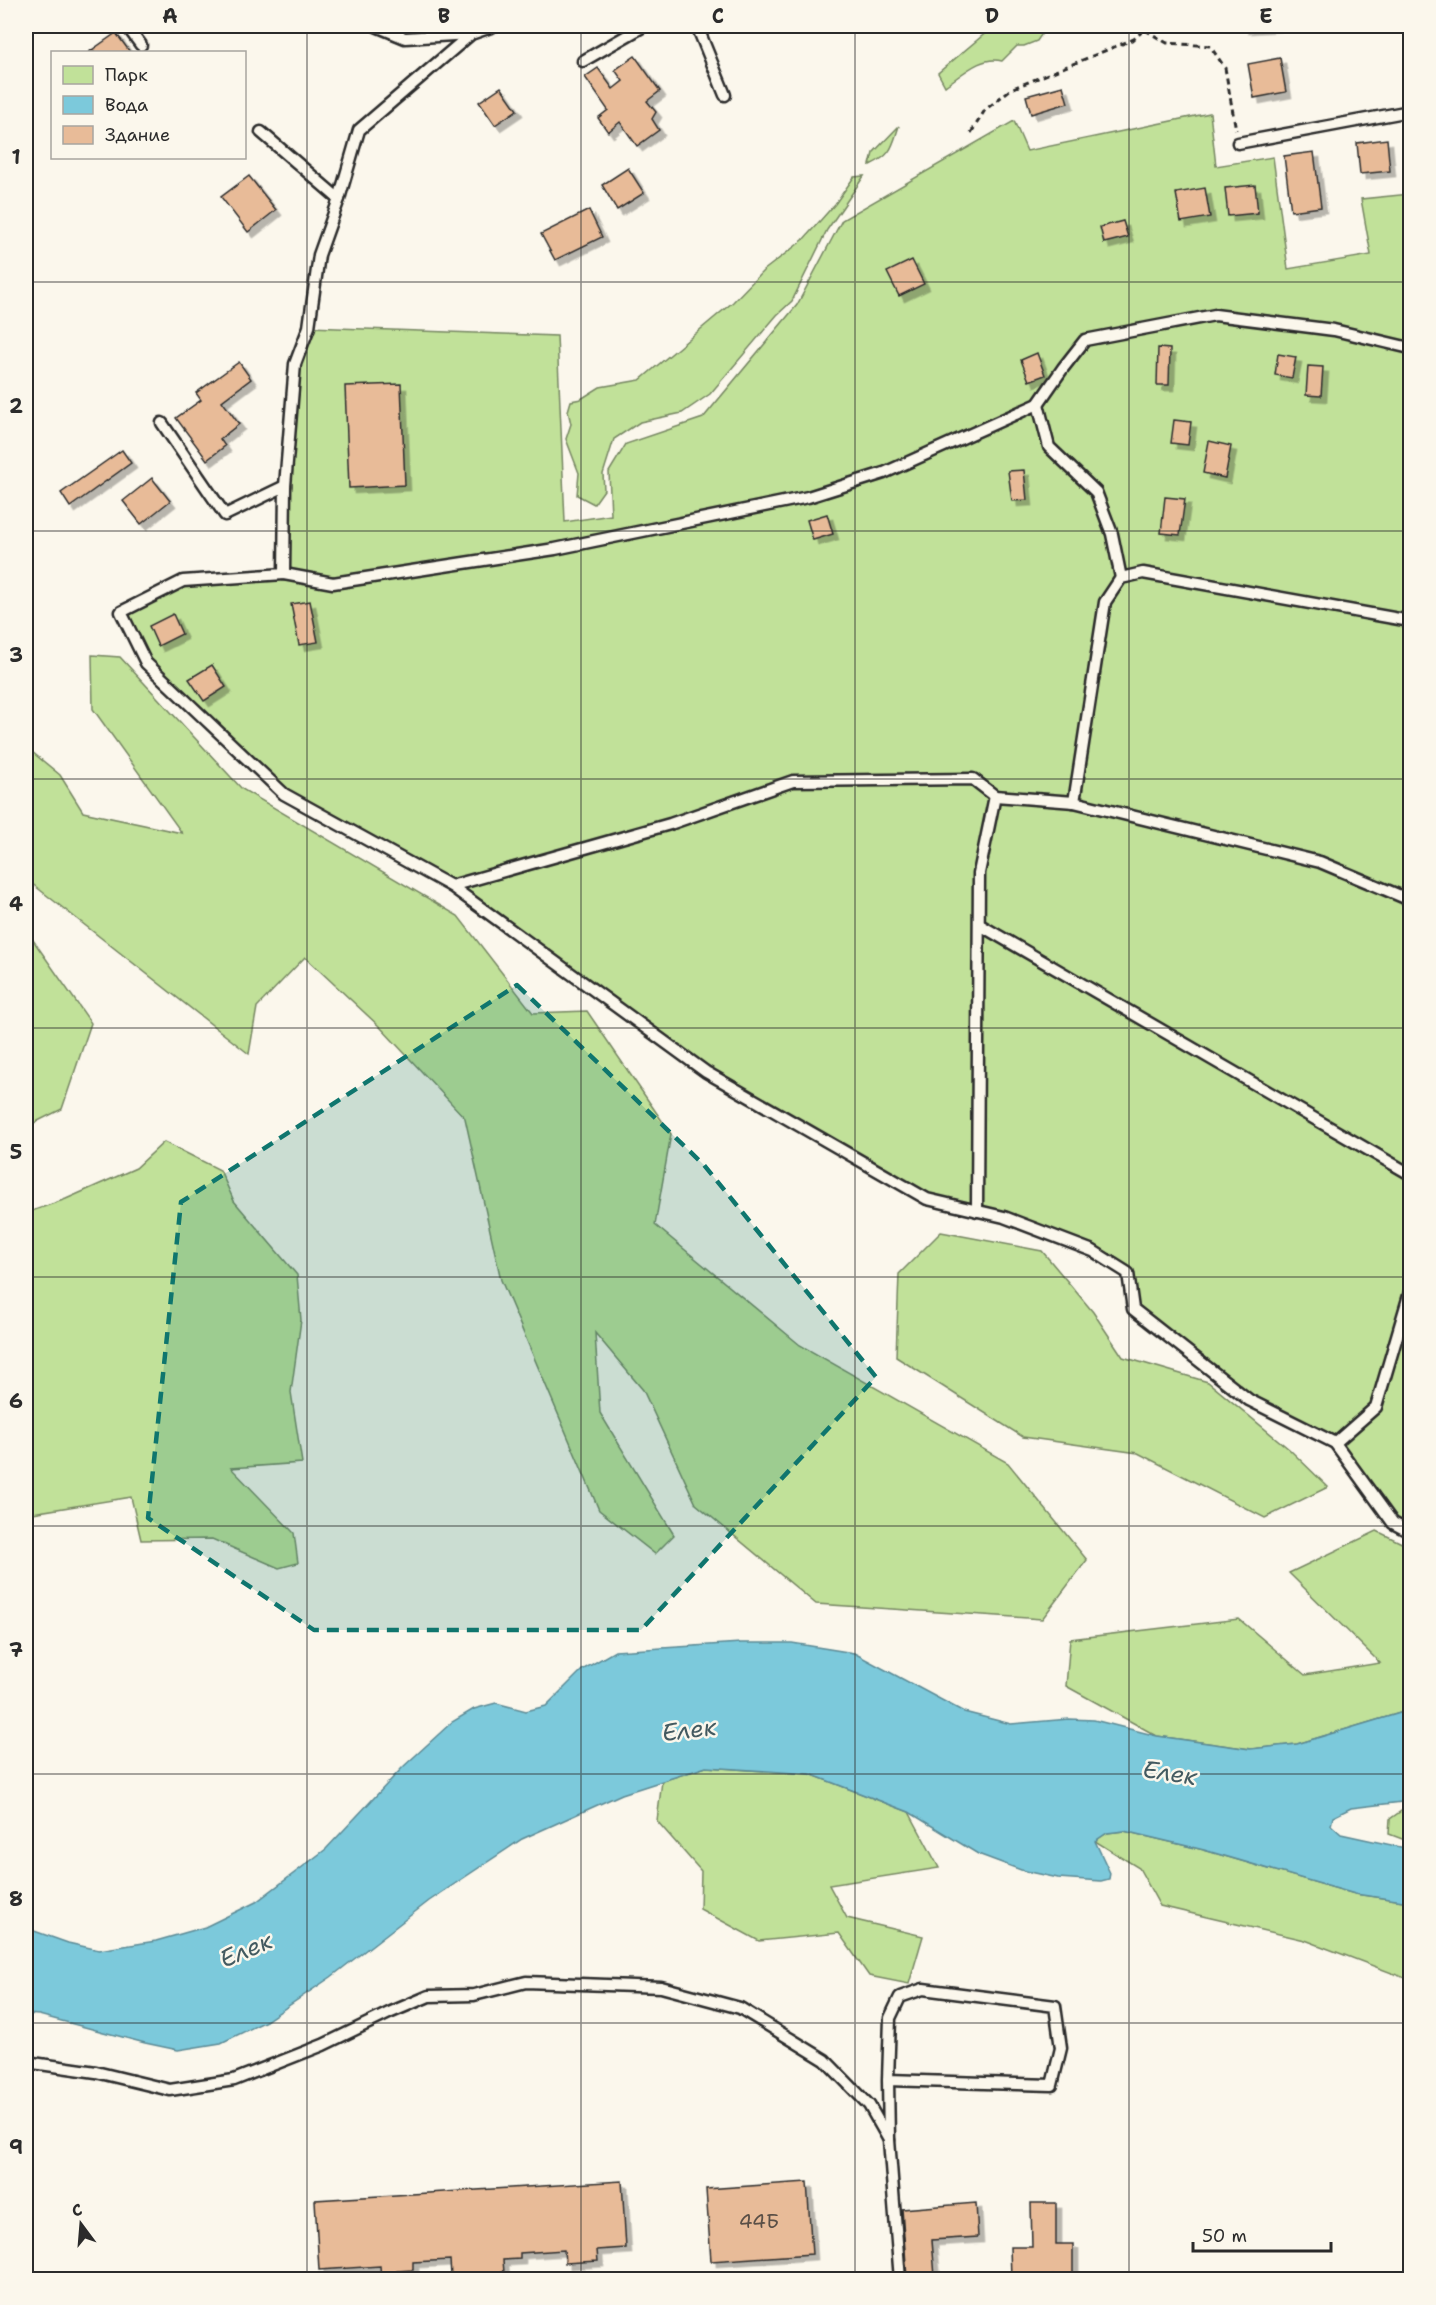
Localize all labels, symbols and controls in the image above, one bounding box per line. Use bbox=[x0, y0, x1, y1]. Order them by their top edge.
text: A bbox=[162, 3, 178, 29]
text: B bbox=[438, 3, 450, 29]
text: C bbox=[712, 3, 724, 29]
text: D bbox=[985, 3, 999, 29]
text: E bbox=[1259, 3, 1273, 29]
legend bbox=[51, 51, 246, 159]
text: Парк bbox=[105, 63, 148, 87]
text: Вода bbox=[105, 93, 148, 117]
text: Здание bbox=[105, 123, 170, 147]
text: 1 bbox=[11, 144, 21, 170]
text: 2 bbox=[9, 393, 23, 419]
text: 3 bbox=[9, 642, 23, 668]
text: 4 bbox=[9, 891, 23, 917]
text: 5 bbox=[10, 1139, 22, 1165]
text: 6 bbox=[9, 1388, 23, 1414]
text: 7 bbox=[9, 1637, 23, 1663]
water label: Елек bbox=[660, 1711, 719, 1749]
water label: Елек bbox=[1141, 1753, 1201, 1793]
text: 8 bbox=[9, 1886, 23, 1912]
water label: Елек bbox=[215, 1924, 279, 1975]
text: 9 bbox=[9, 2134, 23, 2160]
north arrow bbox=[51, 2194, 111, 2254]
text: С bbox=[69, 2199, 85, 2222]
house number: 44Б bbox=[739, 2208, 779, 2234]
scale bar bbox=[1193, 2215, 1331, 2253]
text: 50 m bbox=[1202, 2224, 1247, 2248]

